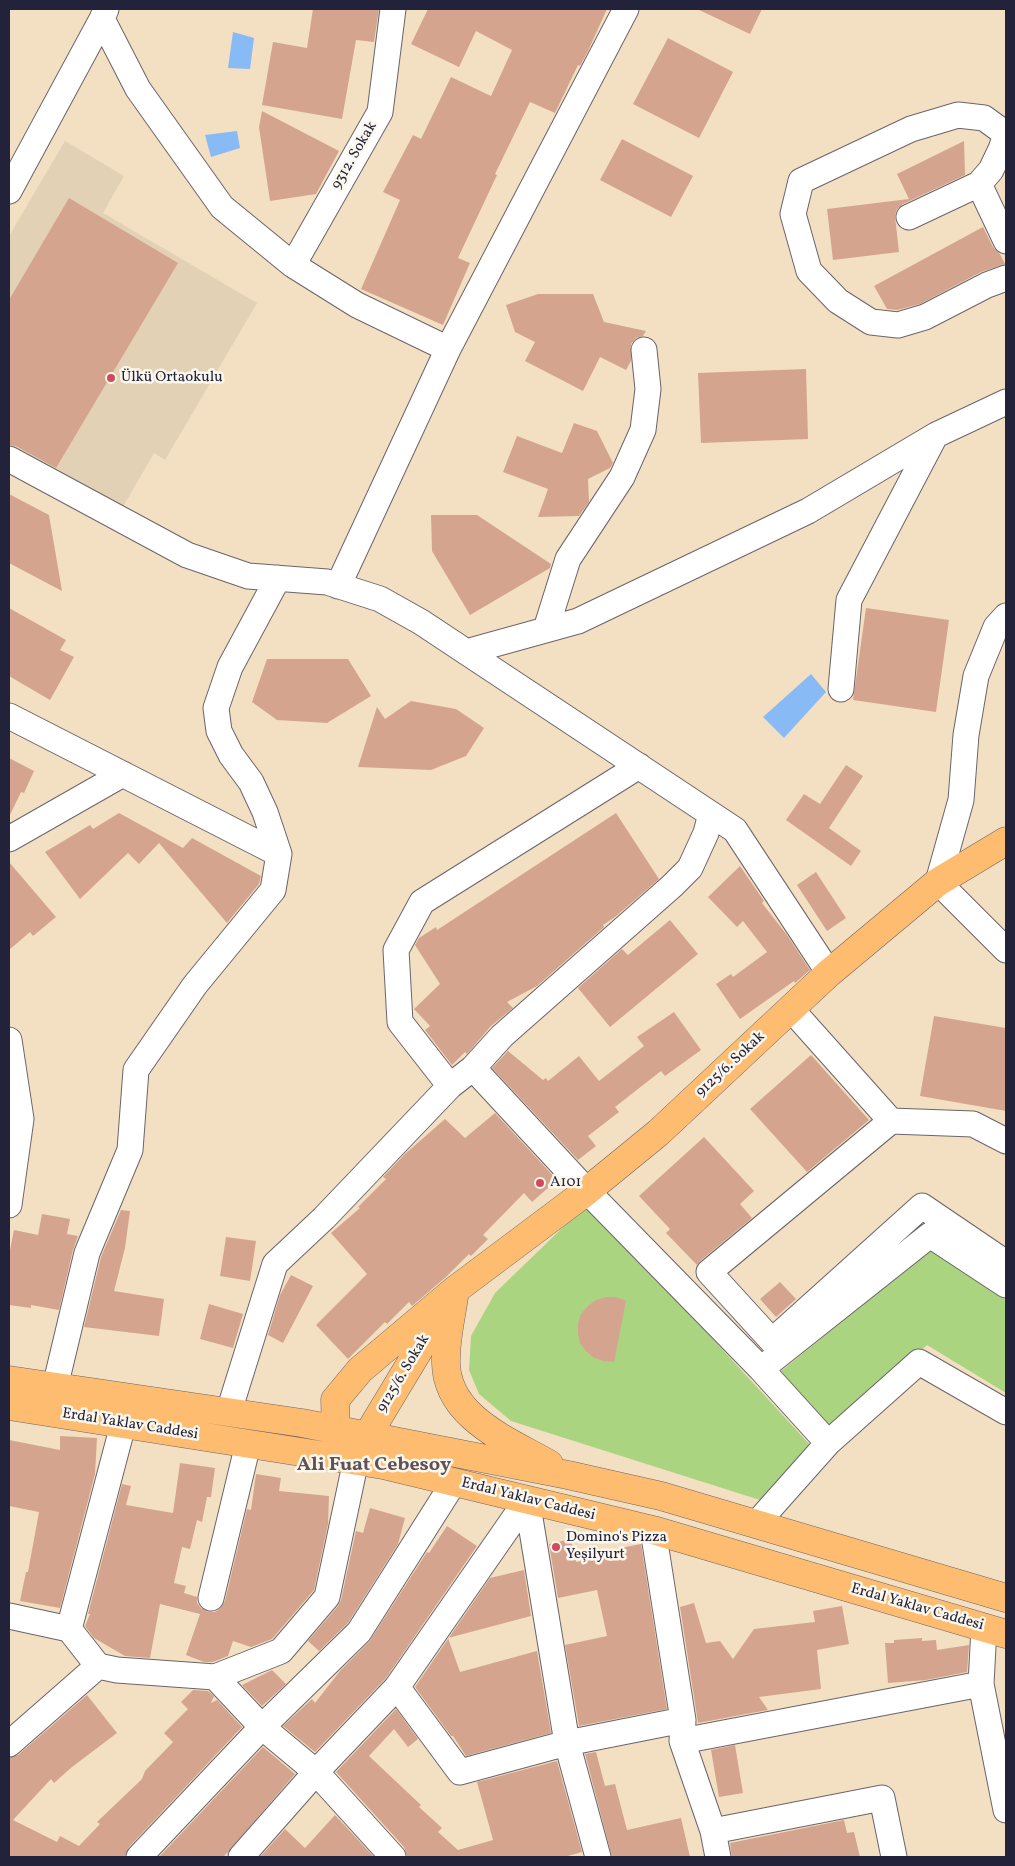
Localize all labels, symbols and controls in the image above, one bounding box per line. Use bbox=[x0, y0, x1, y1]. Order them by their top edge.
street label: 9312. Sokak bbox=[328, 119, 382, 193]
place label: Ülkü Ortaokulu bbox=[121, 369, 223, 387]
marker: Ülkü Ortaokulu bbox=[105, 372, 117, 384]
street label: 9125/6. Sokak bbox=[693, 1028, 769, 1102]
place label: A101 bbox=[550, 1174, 581, 1192]
marker: A101 bbox=[534, 1177, 546, 1189]
street label: 9125/6. Sokak bbox=[374, 1332, 434, 1416]
street label: Erdal Yaklav Caddesi bbox=[61, 1405, 199, 1445]
district label: Ali Fuat Cebesoy bbox=[297, 1454, 451, 1478]
street label: Erdal Yaklav Caddesi bbox=[459, 1475, 597, 1525]
place label: Domino's Pizza Yeşilyurt bbox=[566, 1529, 667, 1564]
marker: Domino's Pizza Yeşilyurt bbox=[550, 1541, 562, 1553]
street label: Erdal Yaklav Caddesi bbox=[848, 1580, 986, 1636]

